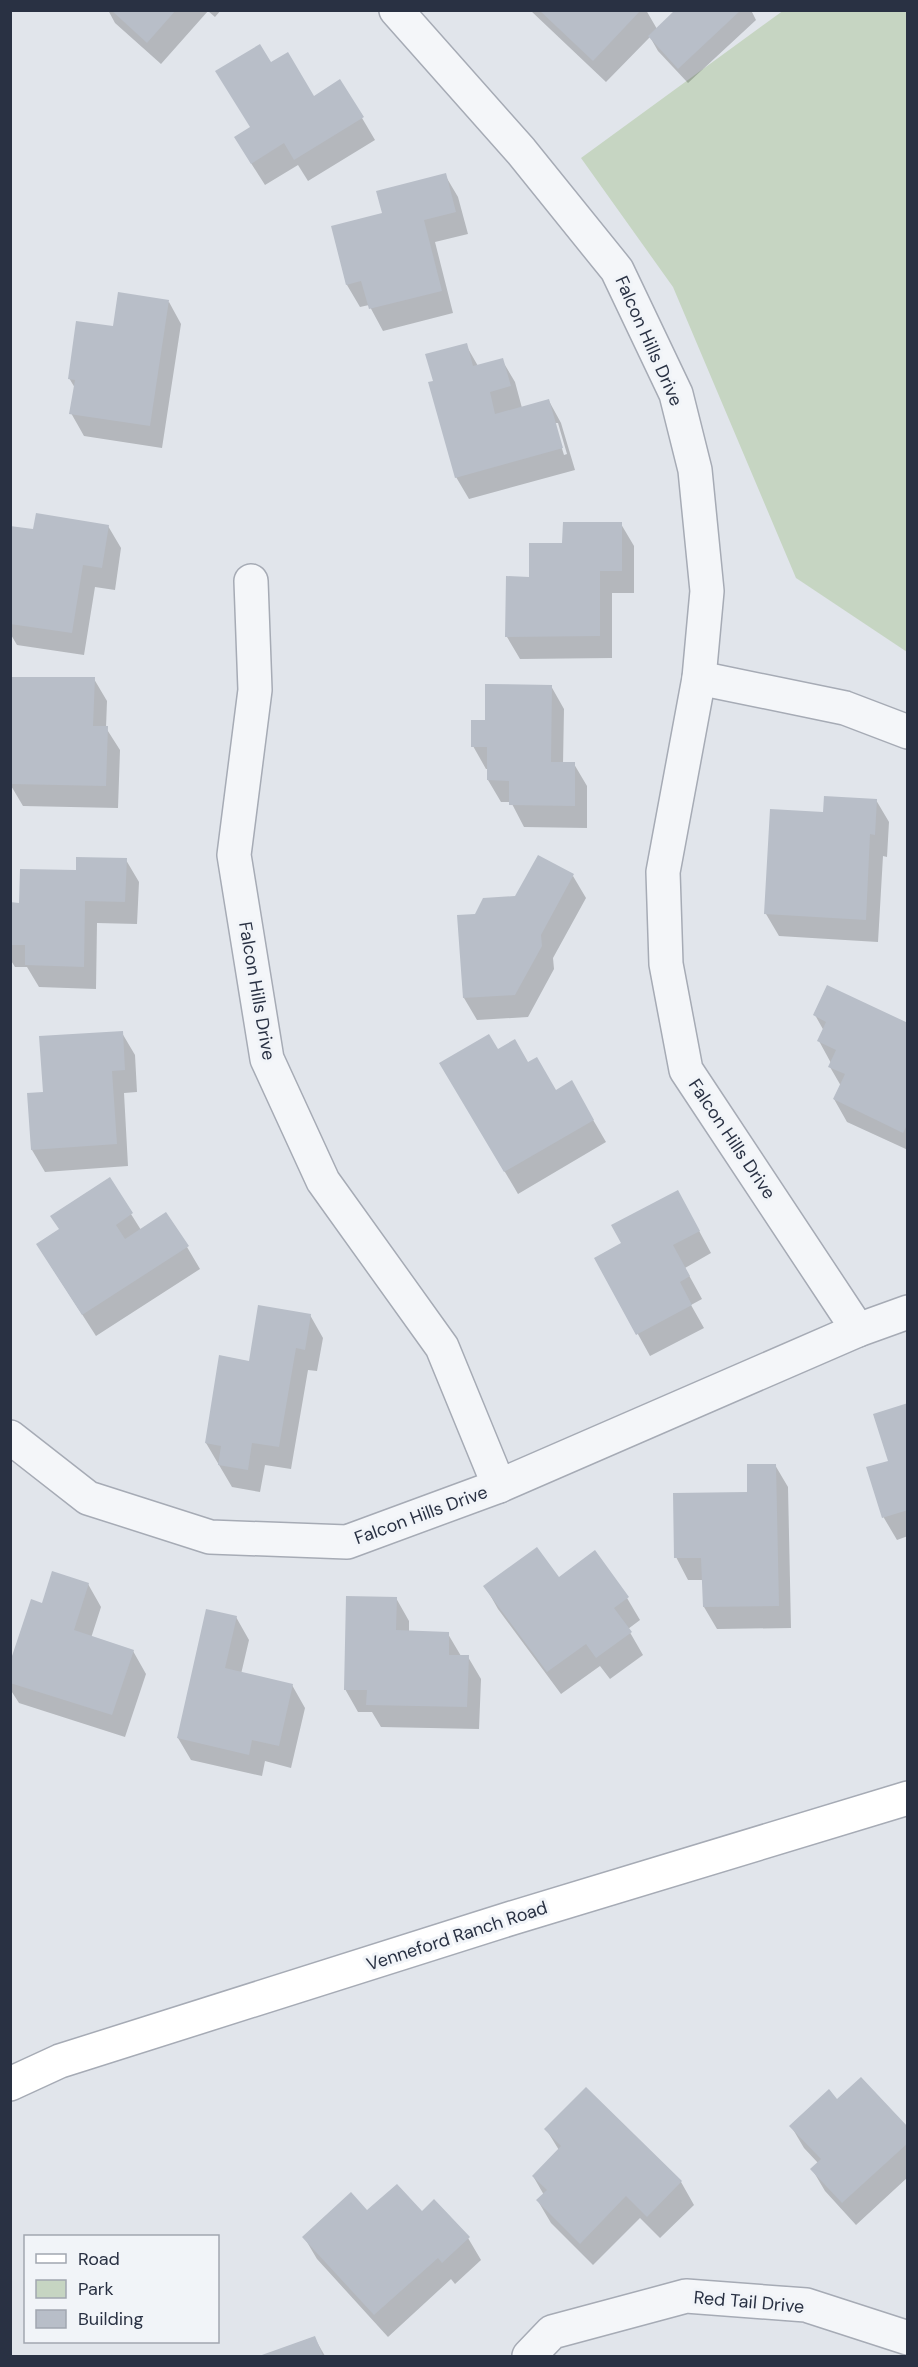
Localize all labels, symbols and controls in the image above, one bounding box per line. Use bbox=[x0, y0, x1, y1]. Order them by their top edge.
street label: Falcon Hills Drive bbox=[610, 272, 688, 410]
street label: Falcon Hills Drive bbox=[233, 920, 281, 1062]
street label: Falcon Hills Drive bbox=[683, 1074, 781, 1204]
street label: Falcon Hills Drive bbox=[351, 1480, 491, 1550]
street label: Venneford Ranch Road bbox=[364, 1895, 550, 1977]
legend bbox=[24, 2235, 219, 2343]
text: Road bbox=[78, 2247, 120, 2271]
text: Park bbox=[78, 2277, 114, 2301]
street label: Red Tail Drive bbox=[693, 2285, 805, 2319]
text: Building bbox=[78, 2307, 143, 2331]

